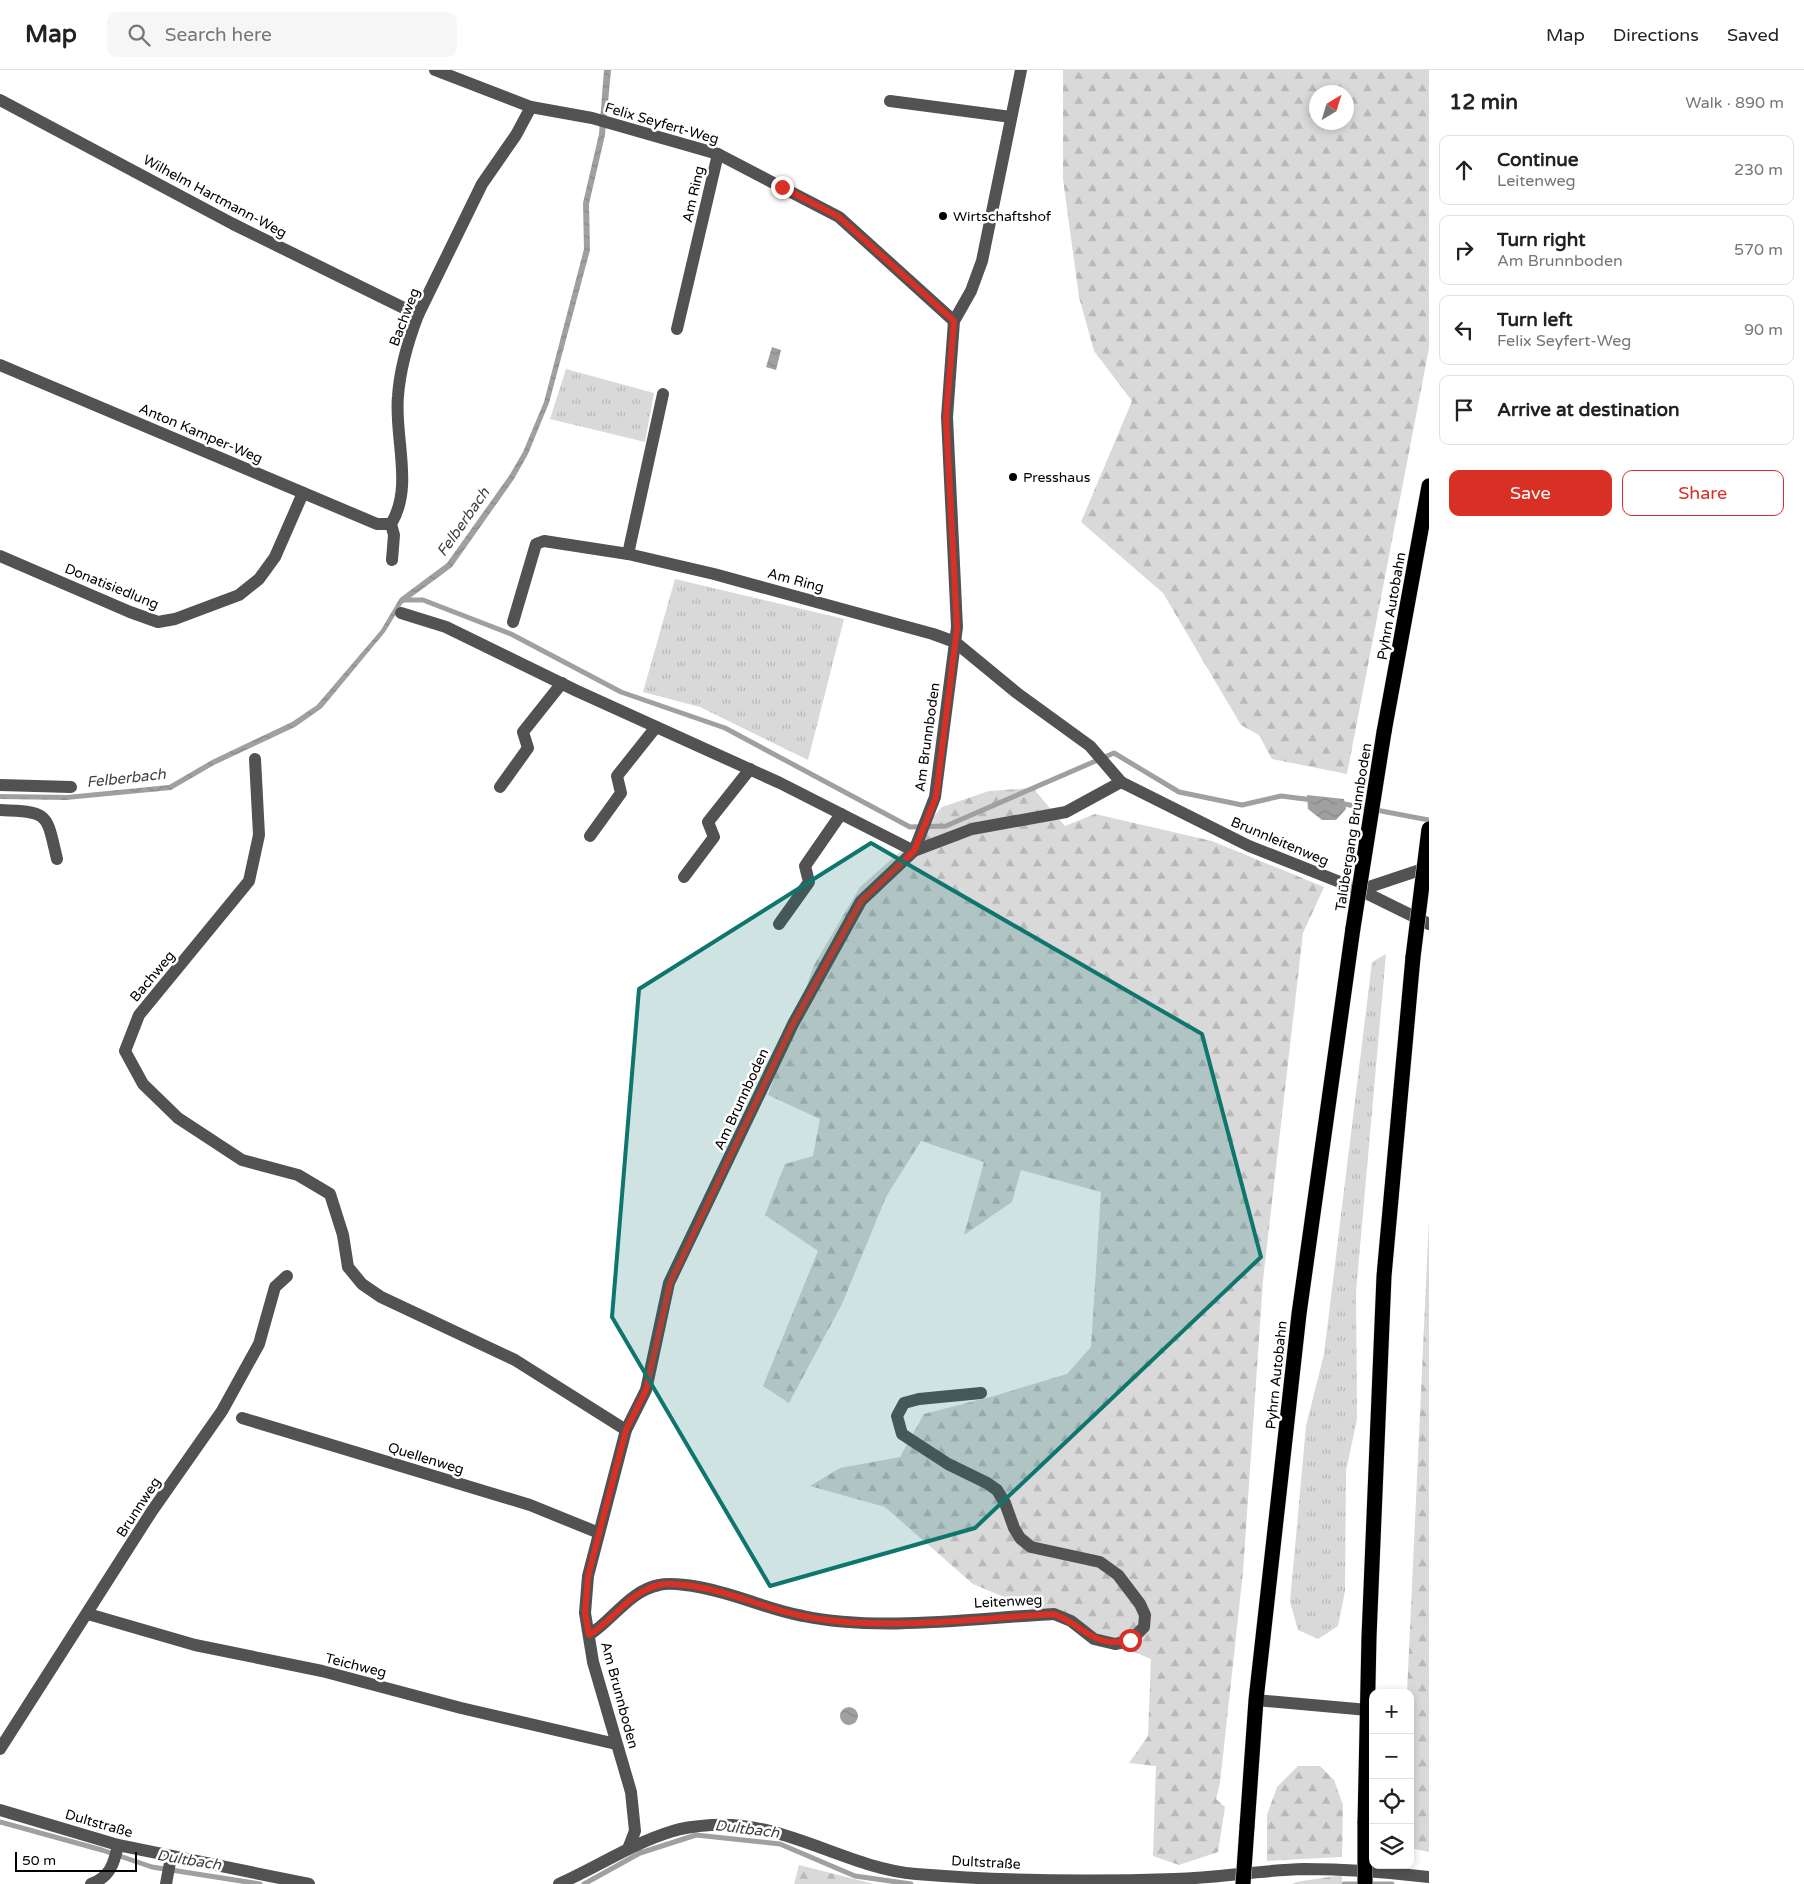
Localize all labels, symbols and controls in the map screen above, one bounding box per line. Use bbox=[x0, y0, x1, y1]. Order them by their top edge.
search box bbox=[107, 12, 457, 57]
text: Map bbox=[25, 20, 77, 49]
icon: search bbox=[125, 21, 153, 49]
text: Search here bbox=[165, 24, 272, 46]
text: Map bbox=[1546, 24, 1585, 46]
text: Directions bbox=[1613, 24, 1699, 46]
text: Saved bbox=[1727, 24, 1779, 46]
north arrow bbox=[1309, 85, 1354, 130]
text: 12 min bbox=[1449, 90, 1518, 115]
text: Walk · 890 m bbox=[1685, 93, 1784, 113]
street label: Felix Seyfert-Weg bbox=[603, 99, 721, 148]
text: Continue bbox=[1497, 149, 1579, 171]
street label: Wilhelm Hartmann-Weg bbox=[140, 151, 290, 242]
icon: ahead bbox=[1450, 156, 1478, 184]
text: 230 m bbox=[1734, 160, 1783, 180]
street label: Am Ring bbox=[679, 164, 708, 224]
text: Leitenweg bbox=[1497, 171, 1576, 191]
route end bbox=[771, 176, 794, 199]
place label: Wirtschaftshof bbox=[953, 208, 1052, 225]
marker: Wirtschaftshof bbox=[937, 210, 949, 222]
text: Turn right bbox=[1497, 229, 1585, 251]
icon: right bbox=[1450, 236, 1478, 264]
text: 570 m bbox=[1734, 240, 1783, 260]
text: Am Brunnboden bbox=[1497, 251, 1623, 271]
street label: Bachweg bbox=[386, 286, 423, 349]
text: Turn left bbox=[1497, 309, 1573, 331]
icon: left bbox=[1450, 316, 1478, 344]
text: 90 m bbox=[1744, 320, 1783, 340]
text: Felix Seyfert-Weg bbox=[1497, 331, 1631, 351]
icon: arrive bbox=[1450, 396, 1478, 424]
text: Arrive at destination bbox=[1497, 399, 1680, 421]
street label: Anton Kamper-Weg bbox=[136, 400, 265, 467]
place label: Presshaus bbox=[1023, 469, 1091, 486]
button: Save bbox=[1449, 470, 1612, 516]
button: Share bbox=[1622, 470, 1784, 516]
marker: Presshaus bbox=[1007, 471, 1019, 483]
water label: Felberbach bbox=[433, 484, 494, 560]
street label: Pyhrn Autobahn bbox=[1374, 551, 1409, 661]
street label: Donatisiedlung bbox=[62, 560, 161, 613]
street label: Am Ring bbox=[766, 565, 826, 596]
street label: Am Brunnboden bbox=[911, 681, 944, 793]
street label: Talübergang Brunnboden bbox=[1332, 742, 1375, 912]
water label: Felberbach bbox=[86, 765, 167, 791]
street label: Brunnleitenweg bbox=[1228, 813, 1331, 870]
street label: Bachweg bbox=[126, 947, 179, 1005]
street label: Am Brunnboden bbox=[710, 1046, 772, 1153]
street label: Pyhrn Autobahn bbox=[1262, 1320, 1291, 1430]
street label: Quellenweg bbox=[386, 1439, 466, 1478]
street label: Brunnweg bbox=[113, 1474, 164, 1540]
street label: Leitenweg bbox=[973, 1591, 1043, 1612]
route start bbox=[1119, 1629, 1142, 1652]
street label: Am Brunnboden bbox=[597, 1640, 642, 1750]
street label: Teichweg bbox=[323, 1650, 388, 1681]
map controls bbox=[1369, 1689, 1414, 1869]
button: + bbox=[1369, 1689, 1414, 1734]
button: − bbox=[1369, 1734, 1414, 1779]
button: locate bbox=[1369, 1779, 1414, 1824]
street label: Dultstraße bbox=[63, 1806, 135, 1841]
water label: Dultbach bbox=[714, 1816, 781, 1842]
button: layers bbox=[1369, 1824, 1414, 1869]
water label: Dultbach bbox=[156, 1846, 223, 1874]
scale bar bbox=[15, 1849, 138, 1872]
text: 50 m bbox=[22, 1852, 56, 1869]
street label: Dultstraße bbox=[951, 1852, 1021, 1873]

